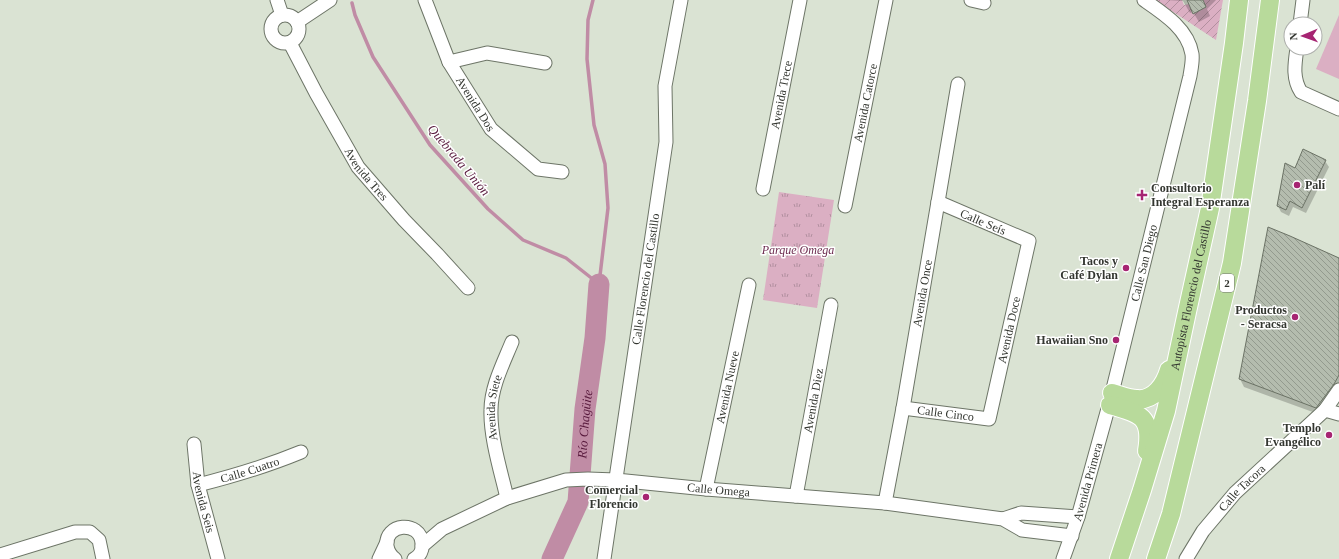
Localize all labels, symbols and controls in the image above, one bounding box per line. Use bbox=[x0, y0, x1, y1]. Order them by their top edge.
north arrow bbox=[1283, 16, 1323, 56]
text: N bbox=[1287, 32, 1299, 41]
street label: Avenida Trece bbox=[768, 59, 795, 130]
street label: Avenida Catorce bbox=[851, 62, 880, 144]
street label: Avenida Dos bbox=[453, 74, 498, 134]
water label: Quebrada Unión bbox=[425, 121, 493, 199]
street label: Avenida Tres bbox=[341, 145, 391, 204]
place label: Palí bbox=[1305, 178, 1326, 192]
marker: Palí bbox=[1292, 180, 1302, 190]
place label: Consultorio Integral Esperanza bbox=[1151, 181, 1249, 209]
marker: Consultorio Integral Esperanza bbox=[1136, 189, 1148, 201]
street label: Calle Seís bbox=[958, 206, 1008, 238]
street label: Calle Florencio del Castillo bbox=[629, 213, 662, 346]
street label: Autopista Florencio del Castillo bbox=[1168, 218, 1214, 372]
street label: Calle San Diego bbox=[1128, 223, 1160, 303]
park label: Parque Omega bbox=[761, 243, 834, 257]
place label: Tacos y Café Dylan bbox=[1060, 254, 1118, 282]
street label: Avenida Once bbox=[910, 259, 935, 328]
marker: Tacos y Café Dylan bbox=[1121, 263, 1131, 273]
road number: 2 bbox=[1220, 274, 1234, 292]
street label: Avenida Doce bbox=[995, 295, 1023, 365]
place label: Productos - Seracsa bbox=[1235, 303, 1287, 331]
marker: Productos - Seracsa bbox=[1290, 312, 1300, 322]
place label: Hawaiian Sno bbox=[1036, 333, 1108, 347]
marker: Hawaiian Sno bbox=[1111, 335, 1121, 345]
street label: Avenida Nueve bbox=[713, 350, 742, 425]
street label: Avenida Diez bbox=[801, 367, 826, 434]
street label: Avenida Siete bbox=[484, 373, 505, 442]
water label: Río Chagüite bbox=[574, 388, 595, 460]
street label: Calle Cinco bbox=[916, 403, 975, 424]
place label: Templo Evangélico bbox=[1265, 421, 1321, 449]
marker: Templo Evangélico bbox=[1324, 430, 1334, 440]
street label: Avenida Primera bbox=[1070, 440, 1105, 523]
street label: Calle Cuatro bbox=[219, 454, 281, 486]
street label: Calle Tacora bbox=[1216, 461, 1269, 514]
street label: Avenida Seis bbox=[190, 471, 218, 535]
street label: Calle Omega bbox=[686, 480, 751, 499]
place label: Comercial Florencio bbox=[585, 483, 639, 511]
marker: Comercial Florencio bbox=[641, 492, 651, 502]

